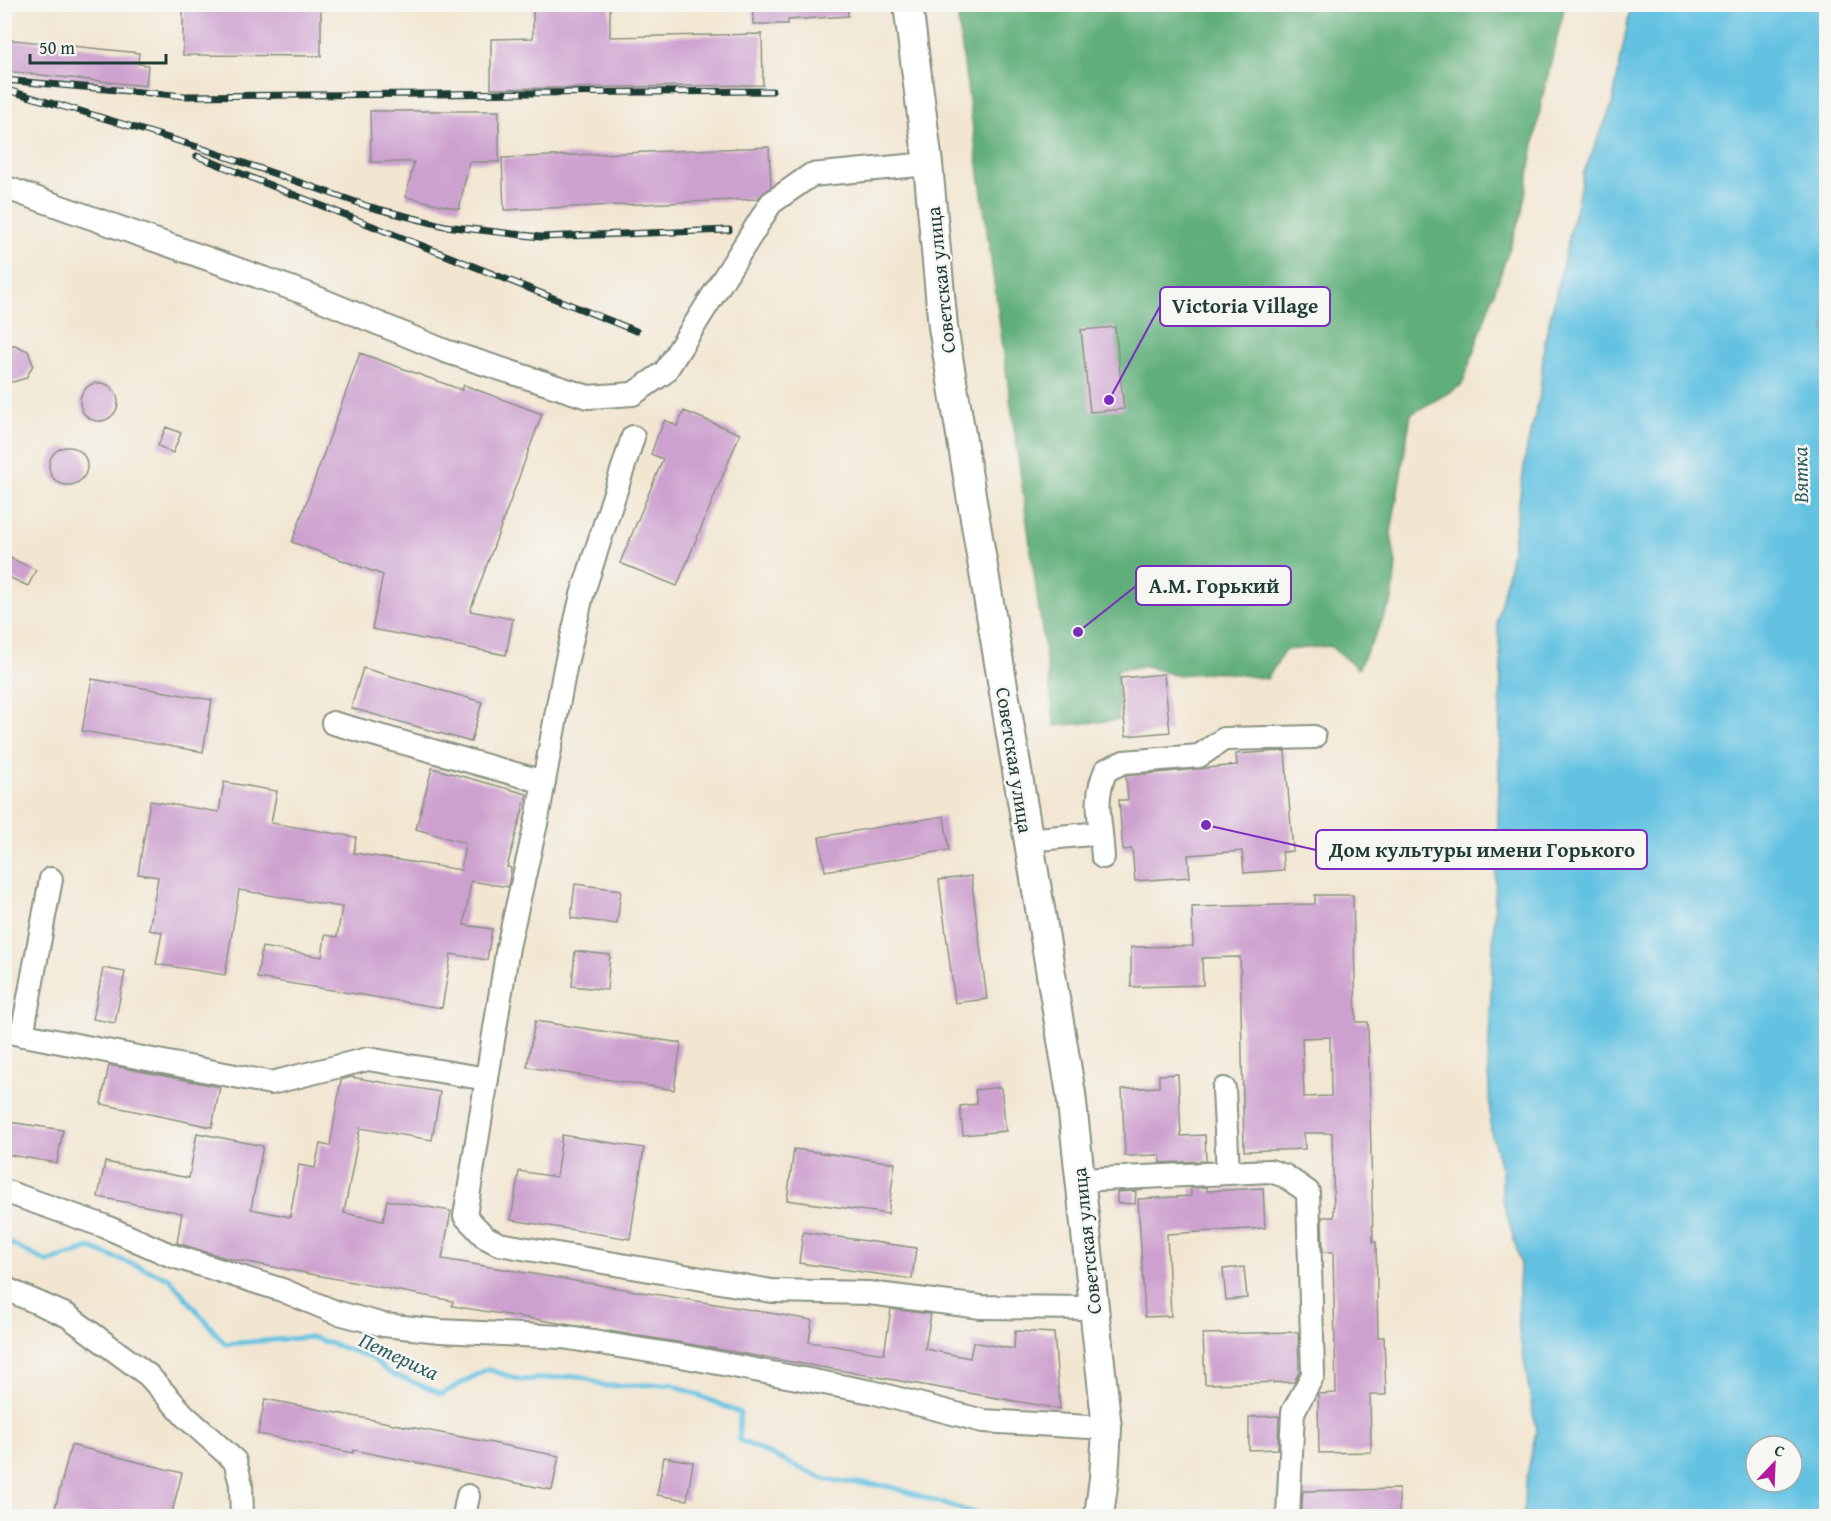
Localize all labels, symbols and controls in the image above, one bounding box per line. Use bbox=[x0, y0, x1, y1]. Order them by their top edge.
scale bar bbox=[30, 27, 166, 65]
text: 50 m bbox=[39, 34, 75, 61]
street label: Советская улица bbox=[918, 205, 962, 355]
callout: Victoria Village bbox=[1160, 287, 1330, 326]
text: Victoria Village bbox=[1172, 290, 1318, 321]
water label: Вятка bbox=[1784, 446, 1816, 505]
callout: А.М. Горький bbox=[1136, 566, 1291, 605]
text: А.М. Горький bbox=[1149, 570, 1279, 601]
street label: Советская улица bbox=[989, 685, 1041, 835]
callout: Дом культуры имени Горького bbox=[1316, 830, 1647, 869]
text: Дом культуры имени Горького bbox=[1328, 834, 1635, 865]
street label: Советская улица bbox=[1064, 1166, 1108, 1316]
water label: Петериха bbox=[354, 1324, 444, 1388]
north arrow bbox=[1744, 1434, 1804, 1494]
text: С bbox=[1771, 1437, 1789, 1463]

